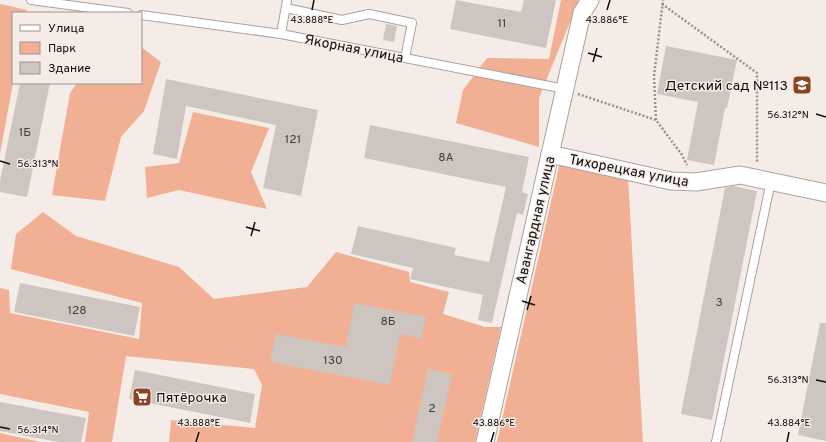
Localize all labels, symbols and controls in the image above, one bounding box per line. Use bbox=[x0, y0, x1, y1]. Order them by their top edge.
legend bbox=[12, 12, 142, 84]
text: 43.888°E bbox=[291, 14, 333, 27]
text: 43.886°E bbox=[586, 14, 628, 27]
house number: 11 bbox=[498, 16, 506, 32]
text: Улица bbox=[48, 21, 84, 37]
street label: Якорная улица bbox=[303, 31, 405, 67]
text: Парк bbox=[48, 41, 76, 57]
text: Здание bbox=[48, 61, 91, 77]
school or university icon: Детский сад №113 bbox=[791, 74, 813, 96]
place label: Детский сад №113 bbox=[665, 78, 788, 95]
text: 56.312°N bbox=[767, 109, 809, 122]
house number: 1Б bbox=[19, 125, 31, 141]
house number: 121 bbox=[285, 132, 301, 148]
house number: 8А bbox=[438, 150, 454, 166]
street label: Тихорецкая улица bbox=[568, 152, 690, 191]
street label: Авангардная улица bbox=[513, 155, 559, 286]
text: 56.313°N bbox=[17, 158, 59, 171]
house number: 3 bbox=[715, 295, 723, 311]
house number: 128 bbox=[67, 303, 87, 319]
house number: 8Б bbox=[380, 314, 396, 330]
house number: 130 bbox=[323, 353, 343, 369]
text: 56.313°N bbox=[767, 374, 809, 387]
supermarket icon: Пятёрочка bbox=[131, 386, 153, 408]
place label: Пятёрочка bbox=[156, 390, 227, 407]
house number: 2 bbox=[428, 401, 436, 417]
text: 43.888°E bbox=[178, 417, 220, 430]
text: 43.886°E bbox=[473, 417, 515, 430]
text: 43.884°E bbox=[768, 417, 810, 430]
text: 56.314°N bbox=[17, 424, 59, 437]

